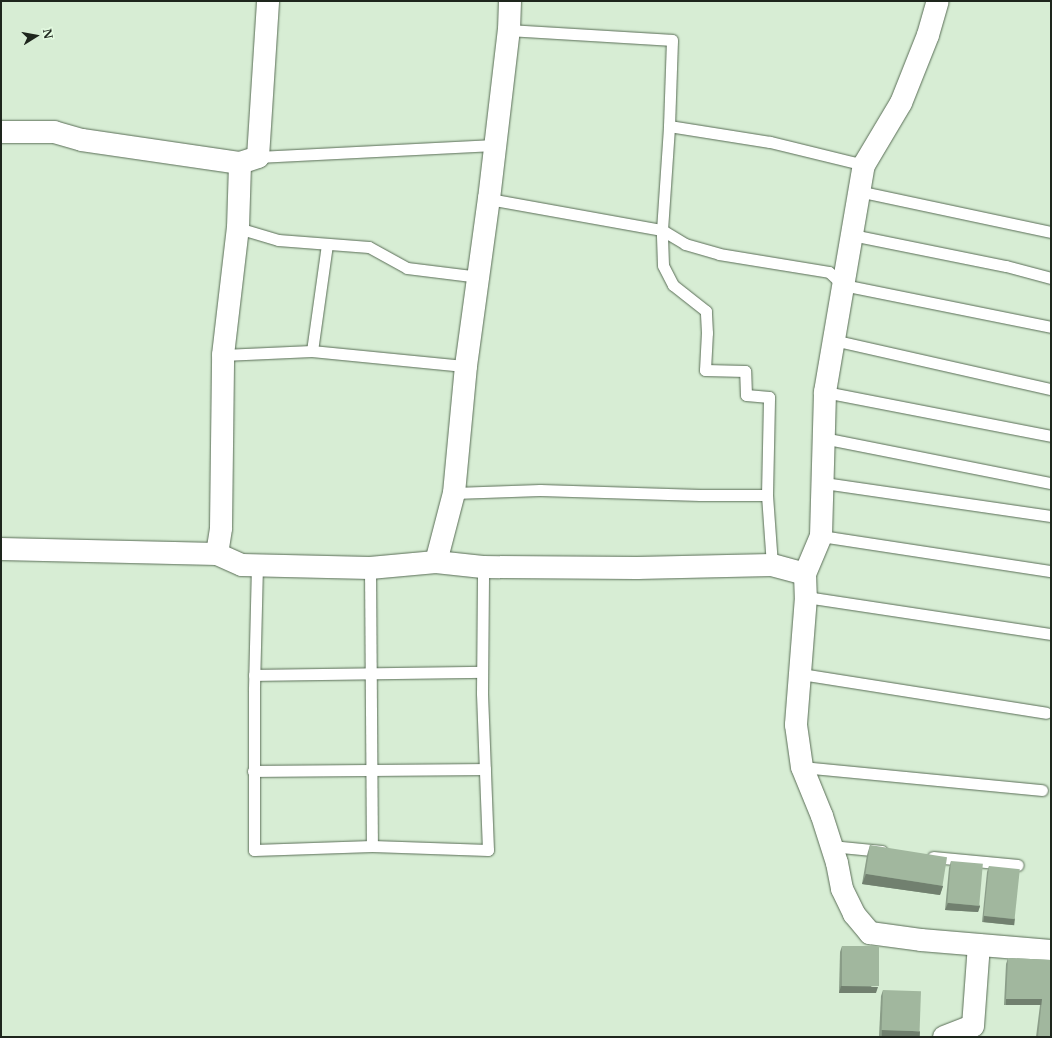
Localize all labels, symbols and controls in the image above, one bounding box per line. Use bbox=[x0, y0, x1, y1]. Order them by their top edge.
north arrow bbox=[16, 16, 56, 56]
text: N bbox=[40, 27, 56, 40]

